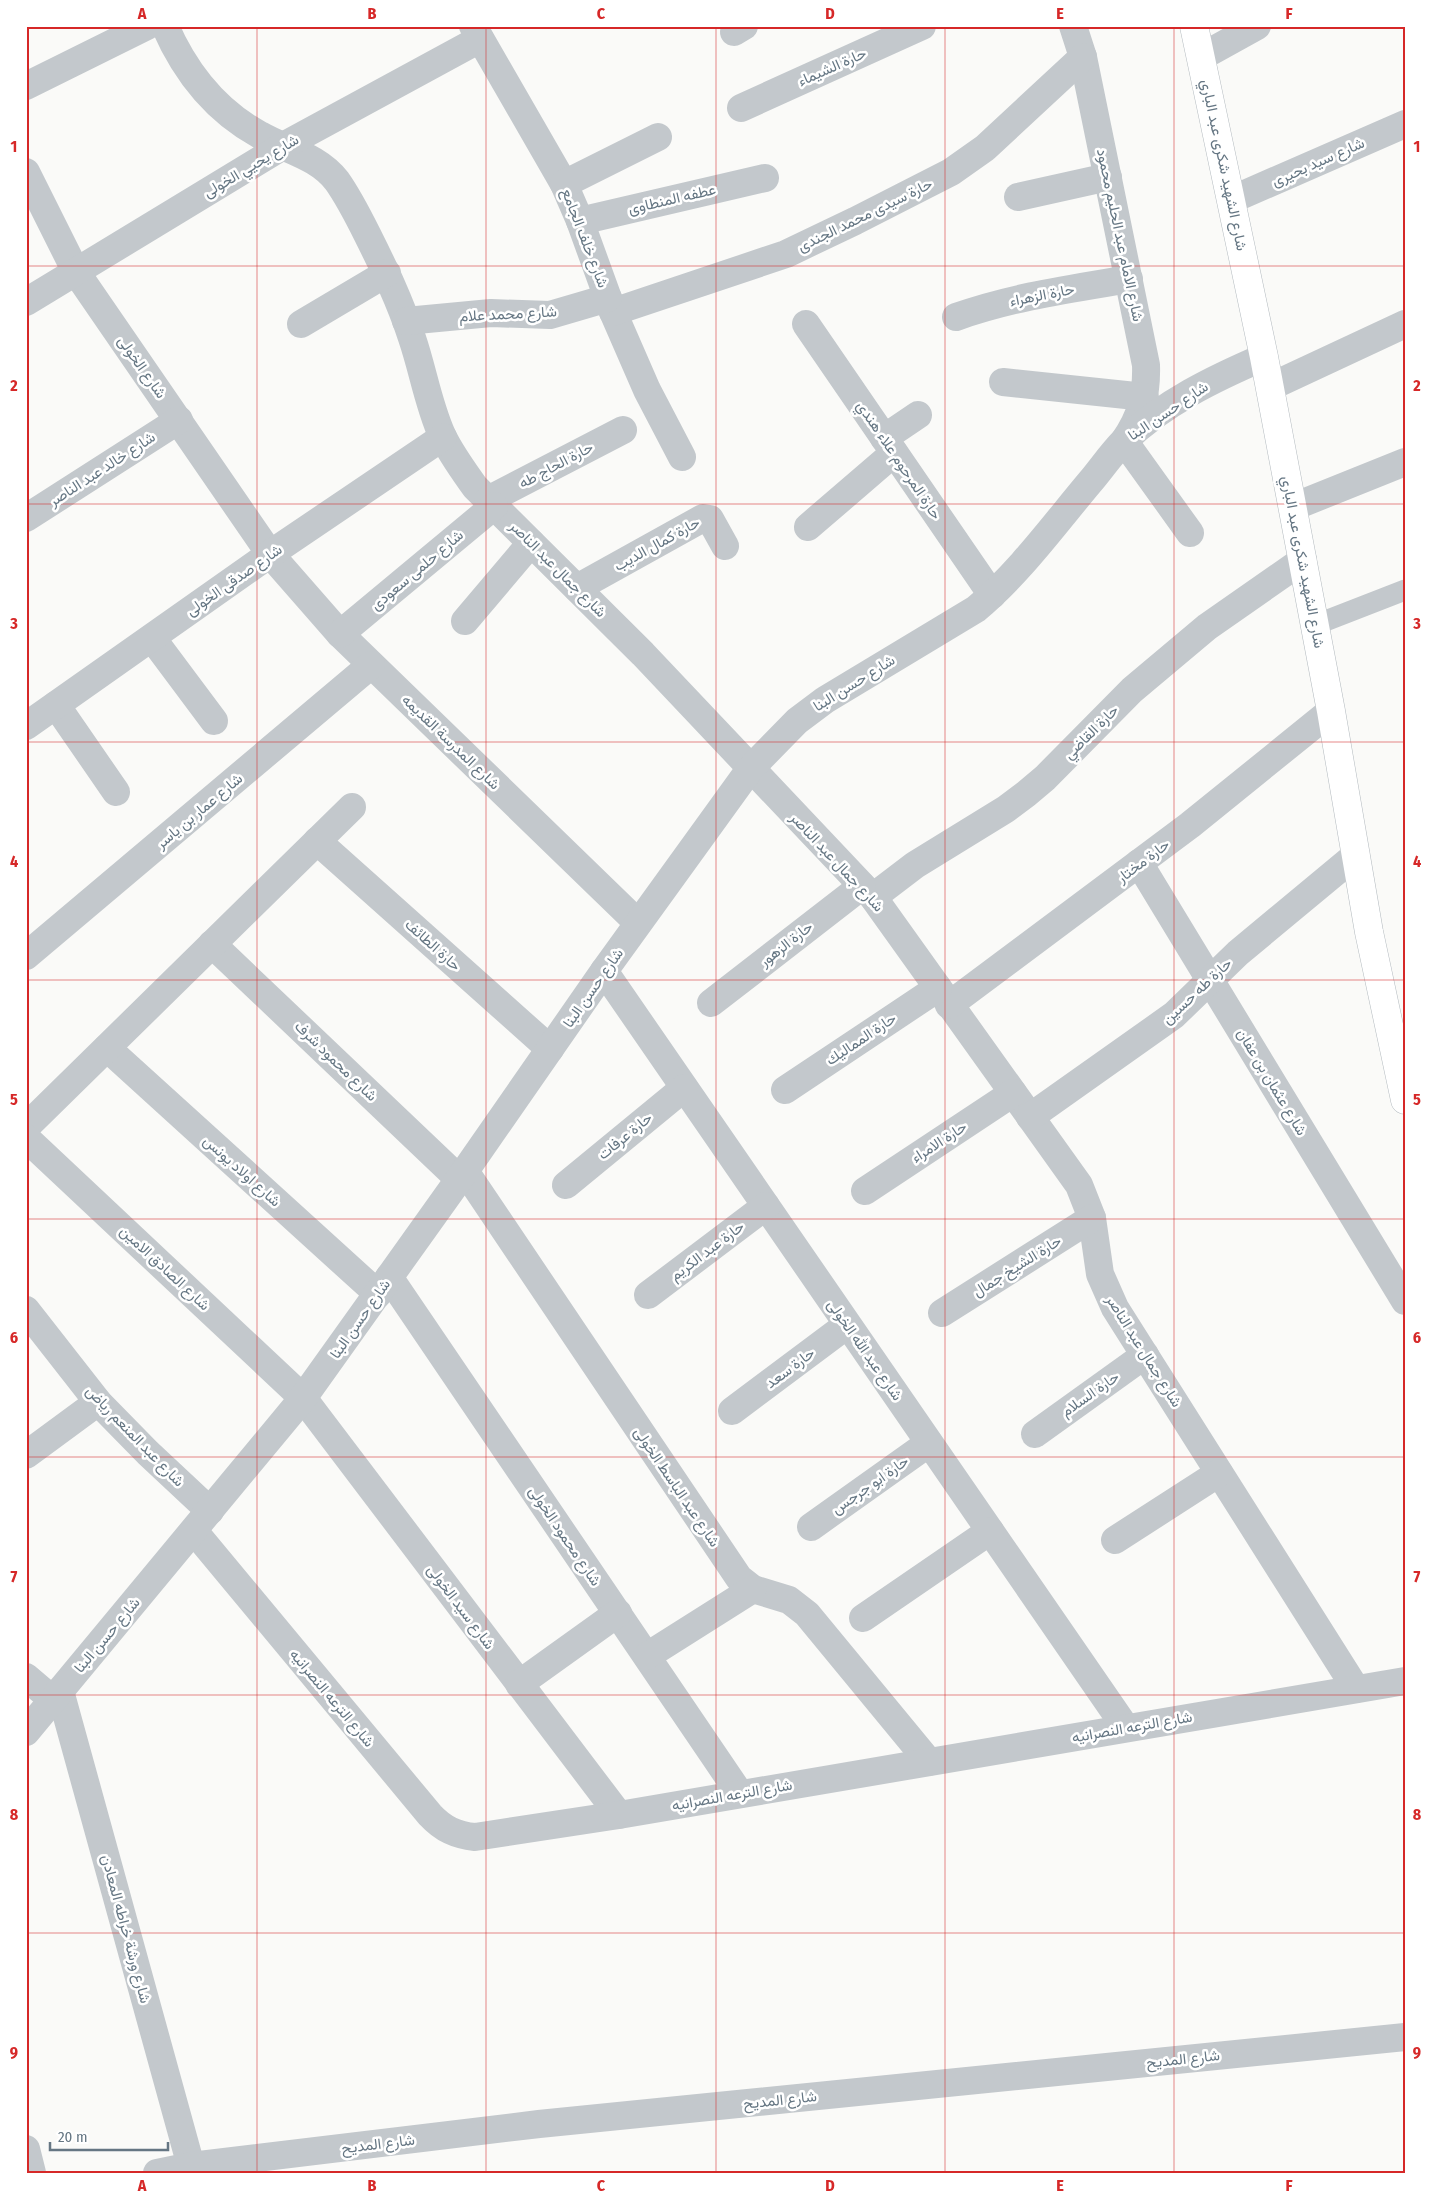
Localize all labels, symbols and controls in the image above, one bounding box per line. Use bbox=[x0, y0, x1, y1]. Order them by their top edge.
text: A bbox=[137, 4, 147, 23]
text: B bbox=[368, 4, 377, 23]
text: C bbox=[597, 4, 606, 23]
text: D bbox=[825, 4, 835, 23]
text: E bbox=[1056, 4, 1064, 23]
text: F bbox=[1285, 4, 1293, 23]
street label: حارة الشيماء bbox=[795, 44, 869, 90]
street label: شارع الشهيد شكرى عبد الباري bbox=[1193, 77, 1251, 254]
street label: شارع يحيي الخولى bbox=[200, 130, 304, 205]
street label: شارع سيد بحيرى bbox=[1269, 133, 1368, 192]
text: 1 bbox=[11, 137, 17, 156]
text: 1 bbox=[1414, 137, 1420, 156]
street label: شارع الامام عبد الحليم محمود bbox=[1091, 147, 1147, 324]
street label: حارة سيدى محمد الجندى bbox=[795, 175, 936, 256]
street label: عطفه المنطاوى bbox=[626, 180, 718, 219]
street label: شارع خلف الجامع bbox=[556, 186, 612, 291]
street label: حارة الزهراء bbox=[1008, 280, 1076, 310]
street label: شارع محمد علام bbox=[459, 302, 558, 328]
street label: شارع الخولى bbox=[112, 332, 170, 403]
text: 2 bbox=[9, 376, 18, 395]
text: 2 bbox=[1412, 376, 1421, 395]
street label: شارع حسن البنا bbox=[1125, 378, 1213, 446]
street label: حارة المرحوم علاء هندي bbox=[849, 397, 945, 525]
street label: شارع خالد عبد الناصر bbox=[45, 428, 160, 512]
street label: حارة الحاج طه bbox=[516, 438, 597, 494]
street label: شارع الشهيد شكرى عبد الباري bbox=[1274, 474, 1329, 651]
street label: حارة كمال الديب bbox=[611, 513, 703, 575]
street label: شارع جمال عبد الناصر bbox=[504, 516, 610, 623]
street label: شارع حلمى سعودى bbox=[367, 526, 468, 616]
street label: شارع صدقى الخولى bbox=[183, 540, 287, 621]
text: 3 bbox=[9, 614, 18, 633]
text: 3 bbox=[1412, 614, 1421, 633]
street label: شارع حسن البنا bbox=[810, 651, 899, 717]
street label: شارع المدرسة القديمه bbox=[397, 691, 504, 795]
street label: حارة القاضي bbox=[1060, 701, 1125, 766]
street label: شارع عمار بن ياسر bbox=[151, 769, 247, 855]
street label: شارع جمال عبد الناصر bbox=[784, 808, 888, 917]
street label: حارة مختار bbox=[1112, 835, 1173, 887]
text: 4 bbox=[10, 852, 18, 871]
text: 4 bbox=[1413, 852, 1421, 871]
street label: حارة الطائف bbox=[401, 915, 465, 975]
street label: حارة الزهور bbox=[755, 917, 816, 971]
street label: شارع حسن البنا bbox=[559, 945, 629, 1032]
street label: حارة طه حسين bbox=[1158, 954, 1236, 1029]
street label: حارة المماليك bbox=[822, 1009, 900, 1069]
street label: شارع محمود شرف bbox=[290, 1017, 381, 1106]
street label: شارع عثمان بن عفان bbox=[1231, 1025, 1311, 1140]
text: 5 bbox=[10, 1090, 18, 1109]
text: 5 bbox=[1413, 1090, 1421, 1109]
street label: حارة عرفات bbox=[594, 1109, 656, 1163]
street label: حارة الامراء bbox=[908, 1117, 970, 1167]
street label: شارع اولاد يونس bbox=[198, 1132, 285, 1212]
street label: حارة عبد الكريم bbox=[666, 1217, 748, 1286]
street label: شارع الصادق الامين bbox=[115, 1222, 214, 1316]
street label: حارة الشيخ جمال bbox=[969, 1232, 1066, 1302]
street label: شارع حسن البنا bbox=[326, 1276, 396, 1363]
street label: شارع جمال عبد الناصر bbox=[1100, 1291, 1186, 1412]
street label: شارع عبد الله الخولى bbox=[822, 1296, 907, 1405]
text: 6 bbox=[10, 1328, 18, 1347]
text: 6 bbox=[1413, 1328, 1421, 1347]
street label: حارة سعد bbox=[762, 1344, 818, 1392]
street label: حارة السلام bbox=[1057, 1367, 1123, 1421]
street label: شارع عبد المنعم رياض bbox=[81, 1382, 188, 1492]
street label: شارع عبد الباسط الخولى bbox=[629, 1424, 724, 1552]
street label: حارة ابو جرجس bbox=[828, 1452, 913, 1519]
street label: شارع محمود الخولى bbox=[523, 1483, 605, 1591]
street label: شارع سيد الخولى bbox=[422, 1561, 499, 1654]
text: 7 bbox=[11, 1567, 18, 1586]
text: 7 bbox=[1414, 1567, 1421, 1586]
street label: شارع حسن البنا bbox=[70, 1594, 145, 1678]
street label: شارع الترعه النصرانيه bbox=[284, 1645, 378, 1752]
street label: شارع الترعه النصرانيه bbox=[1070, 1708, 1194, 1748]
street label: شارع الترعه النصرانيه bbox=[670, 1776, 794, 1816]
text: 8 bbox=[10, 1805, 19, 1824]
text: 8 bbox=[1413, 1805, 1422, 1824]
street label: شارع ورشة خراطه المعادن bbox=[96, 1853, 155, 2006]
text: 9 bbox=[10, 2043, 18, 2062]
text: 9 bbox=[1413, 2043, 1421, 2062]
street label: شارع المديح bbox=[1145, 2046, 1221, 2074]
street label: شارع المديح bbox=[742, 2087, 818, 2115]
scale bar bbox=[50, 2119, 168, 2151]
text: 20 m bbox=[58, 2128, 88, 2146]
street label: شارع المديح bbox=[340, 2131, 416, 2159]
text: A bbox=[137, 2176, 147, 2195]
text: B bbox=[368, 2176, 377, 2195]
text: C bbox=[597, 2176, 606, 2195]
text: D bbox=[825, 2176, 835, 2195]
text: E bbox=[1056, 2176, 1064, 2195]
text: F bbox=[1285, 2176, 1293, 2195]

